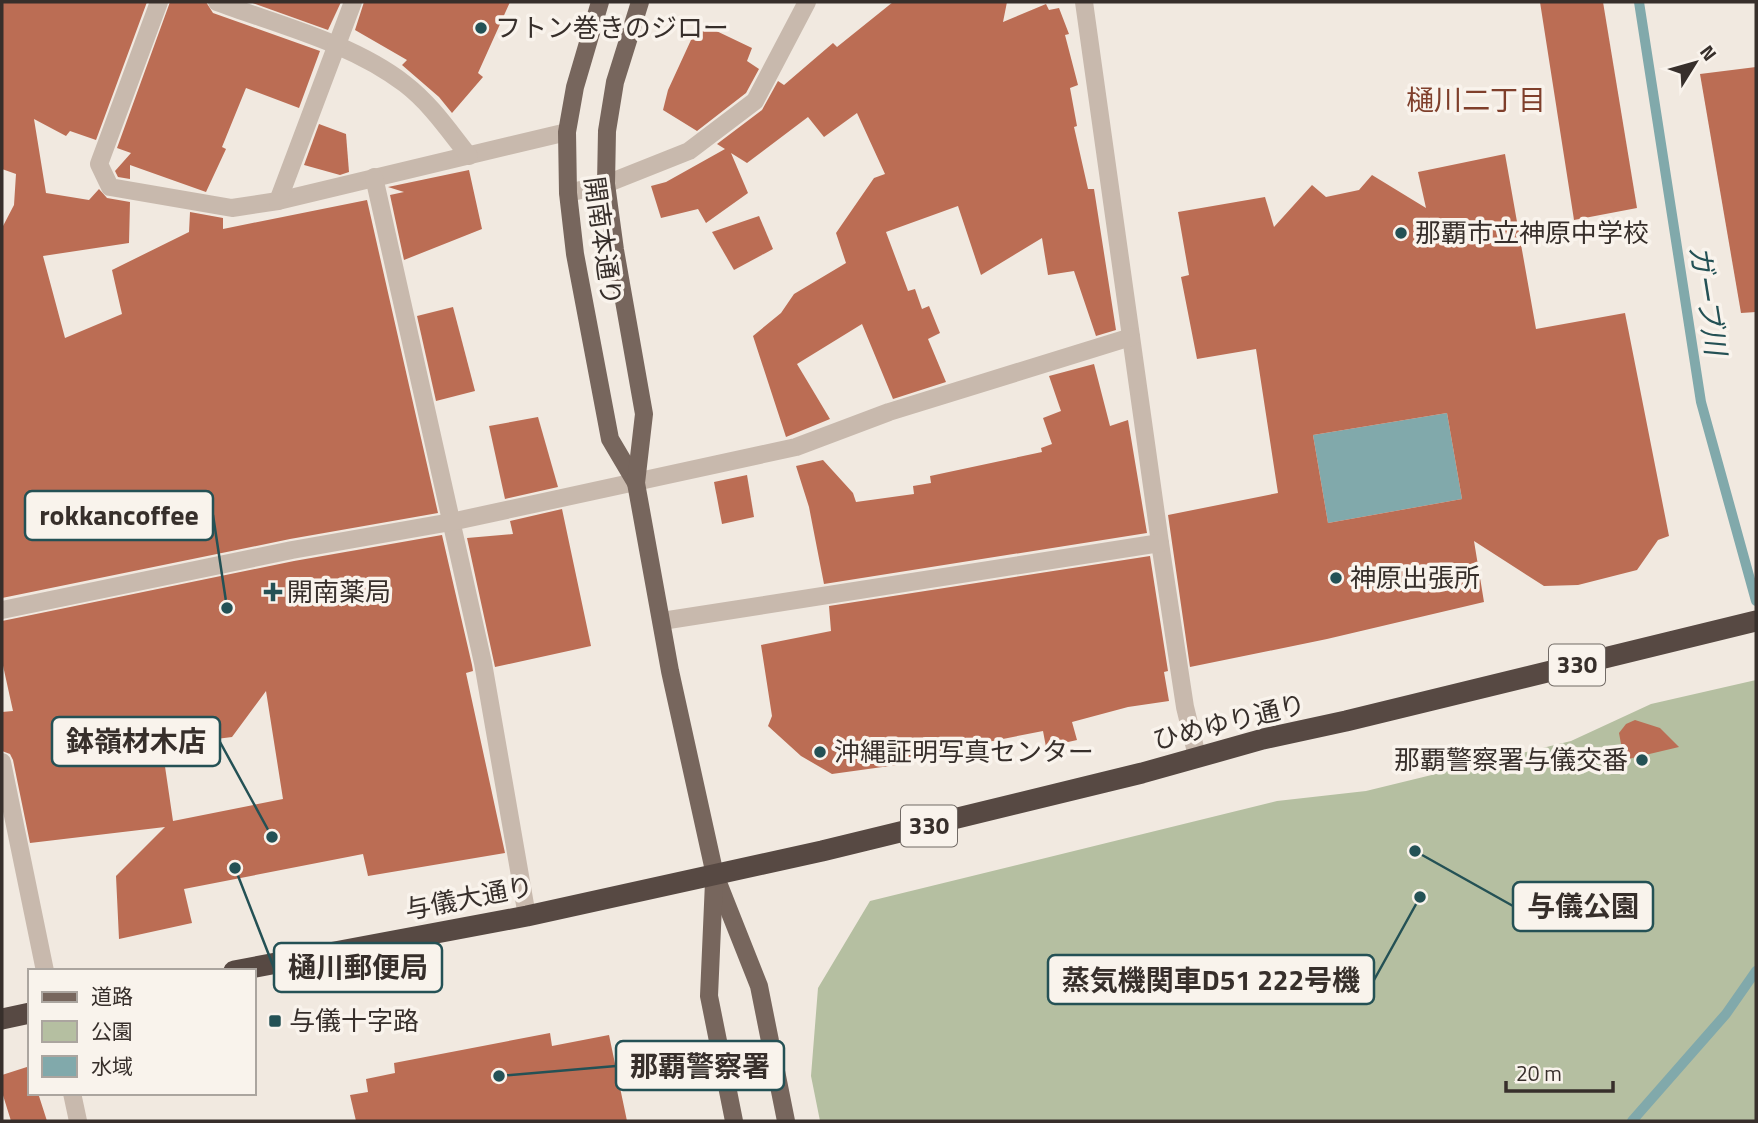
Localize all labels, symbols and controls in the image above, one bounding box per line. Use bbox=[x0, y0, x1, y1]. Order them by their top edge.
place label: フトン巻きのジロー bbox=[495, 8, 729, 47]
marker: フトン巻きのジロー bbox=[473, 20, 489, 36]
north arrow bbox=[1660, 28, 1730, 98]
text: N bbox=[1693, 38, 1725, 66]
district label: 樋川二丁目 bbox=[1406, 78, 1546, 121]
street label: 開南本通り bbox=[575, 174, 632, 308]
place label: 那覇市立神原中学校 bbox=[1415, 213, 1649, 252]
marker: 那覇市立神原中学校 bbox=[1393, 225, 1409, 241]
water label: ガーブ川 bbox=[1679, 242, 1739, 361]
callout: rokkancoffee bbox=[25, 491, 213, 540]
text: rokkancoffee bbox=[39, 493, 199, 536]
place label: 神原出張所 bbox=[1350, 558, 1480, 597]
marker: 神原出張所 bbox=[1328, 570, 1344, 586]
place label: 開南薬局 bbox=[287, 572, 391, 611]
marker: 開南薬局 bbox=[265, 584, 281, 600]
road number: 330 bbox=[1549, 644, 1605, 686]
street label: ひめゆり通り bbox=[1148, 684, 1309, 759]
callout: 鉢嶺材木店 bbox=[52, 717, 220, 766]
text: 鉢嶺材木店 bbox=[66, 719, 206, 762]
place label: 沖縄証明写真センター bbox=[834, 732, 1094, 771]
place label: 那覇警察署与儀交番 bbox=[1394, 740, 1628, 779]
marker: 沖縄証明写真センター bbox=[812, 744, 828, 760]
marker: 那覇警察署与儀交番 bbox=[1634, 752, 1650, 768]
road number: 330 bbox=[901, 806, 957, 846]
street label: 与儀大通り bbox=[401, 866, 536, 929]
callout: 与儀公園 bbox=[1513, 882, 1653, 931]
text: 与儀公園 bbox=[1527, 884, 1639, 927]
callout: 樋川郵便局 bbox=[274, 943, 442, 992]
text: 樋川郵便局 bbox=[288, 945, 428, 988]
callout: 蒸気機関車D51 222号機 bbox=[1048, 955, 1374, 1004]
text: 蒸気機関車D51 222号機 bbox=[1062, 958, 1360, 1001]
legend bbox=[28, 969, 256, 1095]
text: 道路 bbox=[91, 980, 133, 1012]
place label: 与儀十字路 bbox=[289, 1001, 419, 1040]
marker: 与儀十字路 bbox=[267, 1013, 283, 1029]
text: 公園 bbox=[91, 1015, 133, 1047]
callout: 那覇警察署 bbox=[616, 1041, 784, 1090]
text: 那覇警察署 bbox=[630, 1044, 770, 1087]
text: 水域 bbox=[91, 1050, 133, 1082]
scale bar bbox=[1506, 1050, 1613, 1094]
text: 20 m bbox=[1516, 1057, 1562, 1089]

